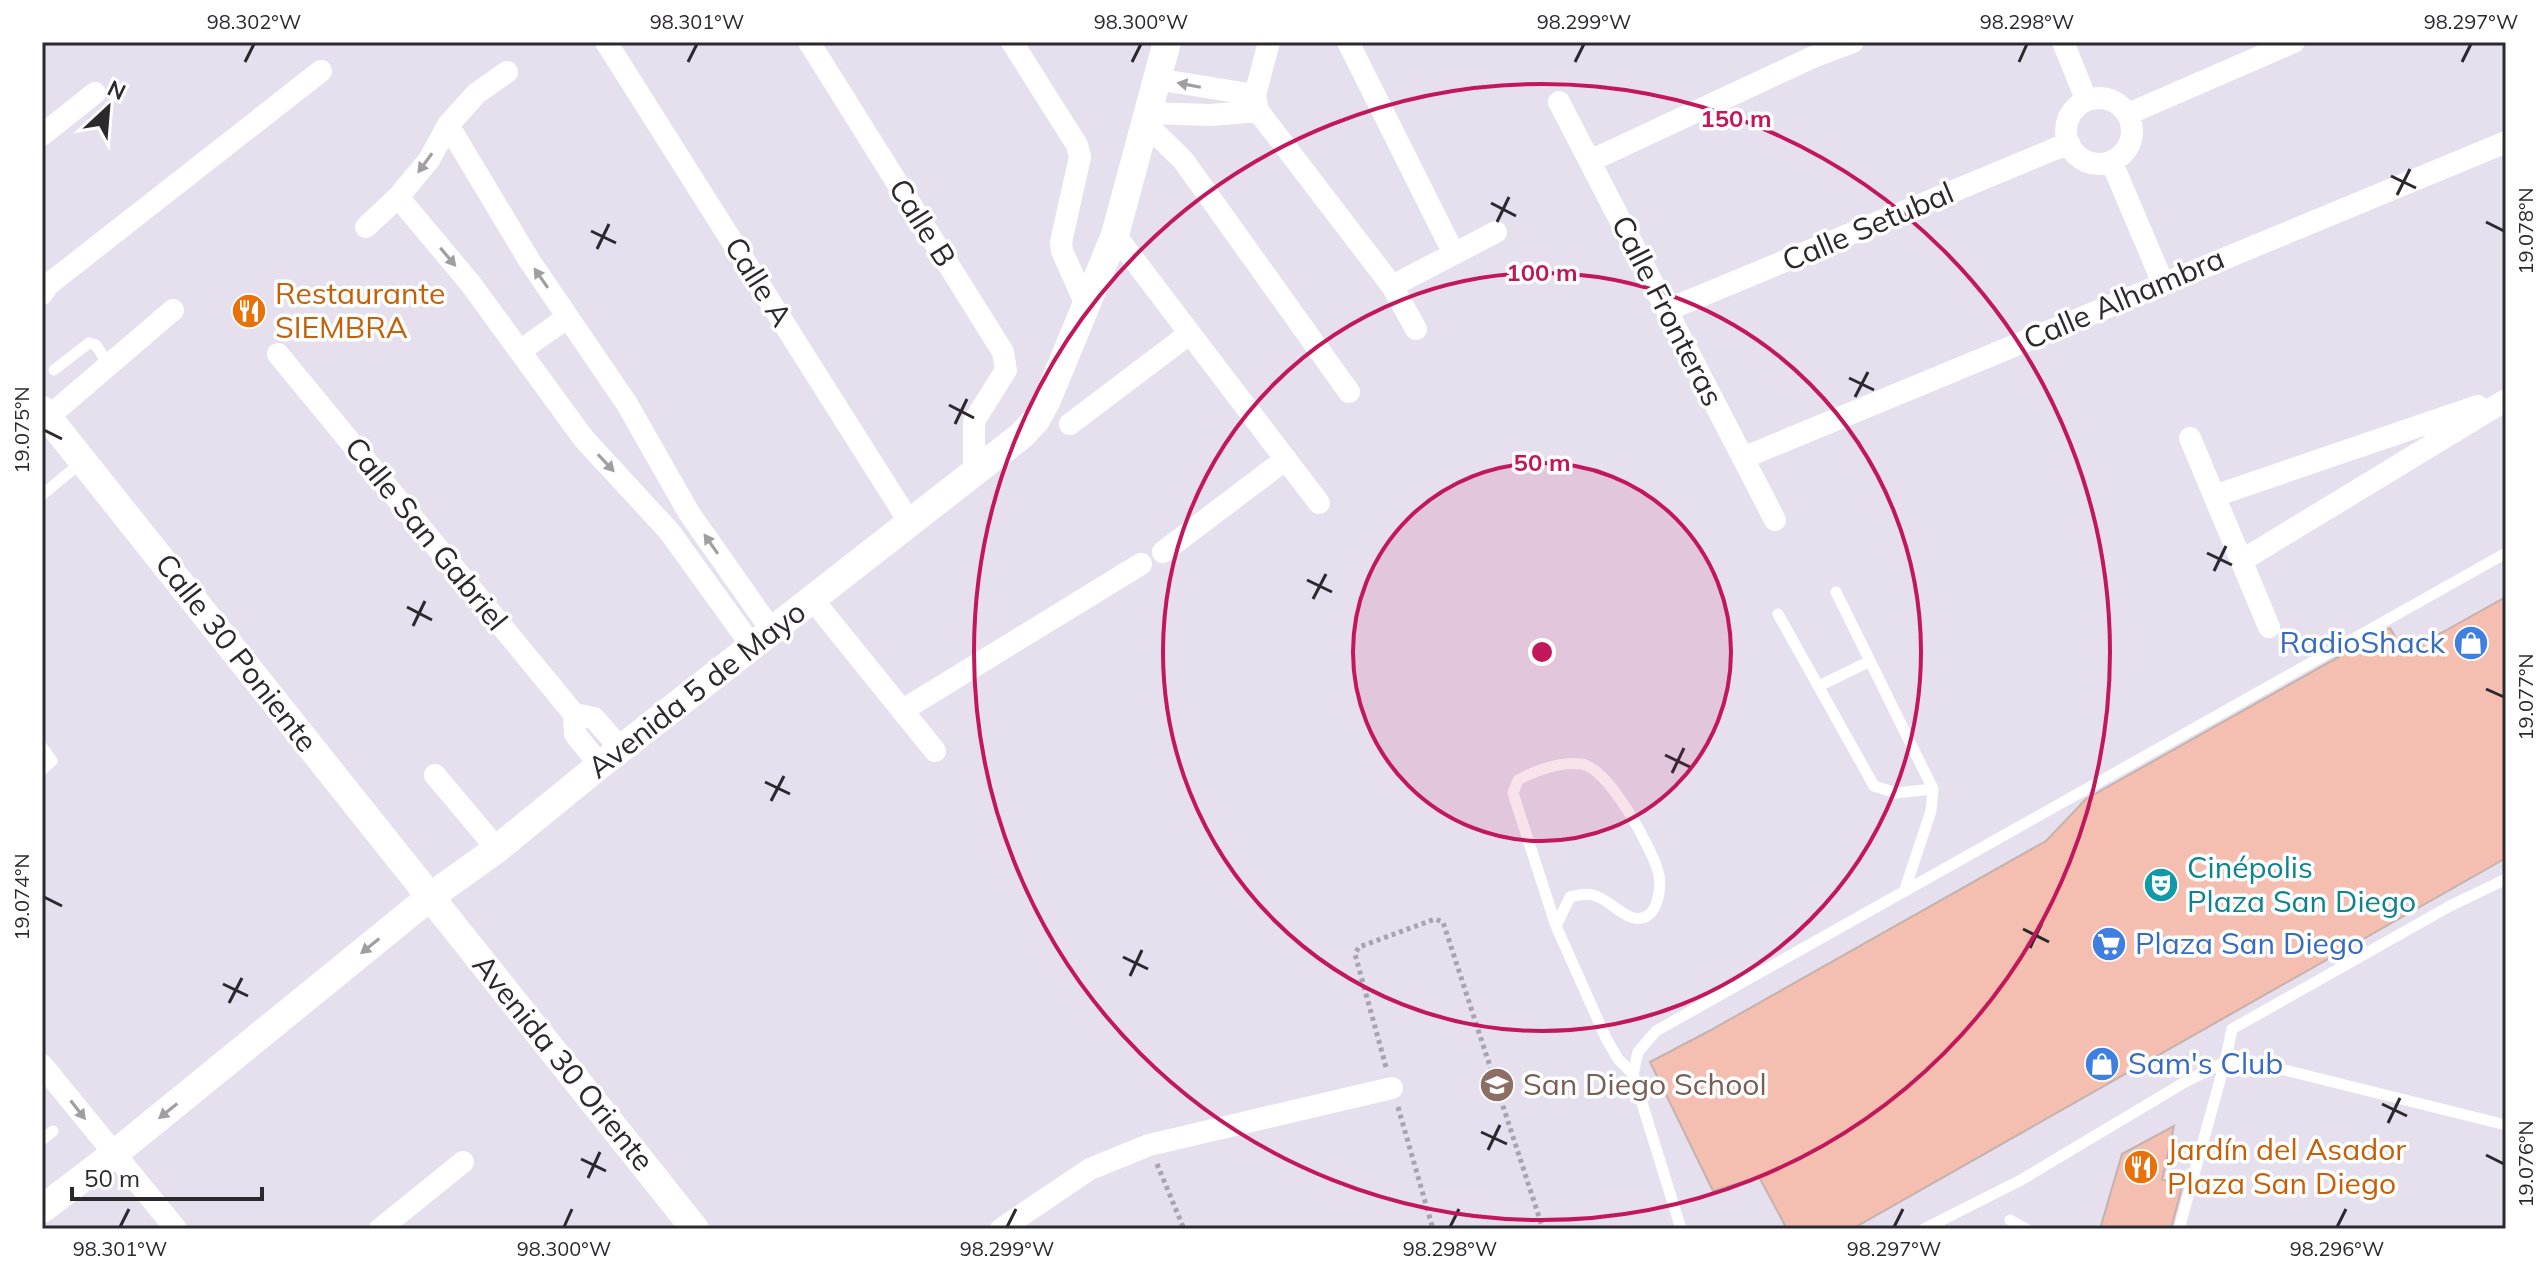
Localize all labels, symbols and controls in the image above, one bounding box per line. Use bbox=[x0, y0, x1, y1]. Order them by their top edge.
text: 98.302°W bbox=[207, 9, 301, 34]
text: 98.301°W bbox=[650, 9, 744, 34]
text: 98.300°W bbox=[1094, 9, 1188, 34]
text: 98.299°W bbox=[1537, 9, 1631, 34]
text: 98.298°W bbox=[1980, 9, 2074, 34]
text: 98.297°W bbox=[2424, 9, 2518, 34]
north arrow bbox=[68, 68, 148, 148]
text: N bbox=[103, 74, 130, 106]
one-way arrow bbox=[1177, 79, 1202, 91]
text: 150 m bbox=[1700, 103, 1772, 133]
one-way arrow bbox=[418, 152, 433, 173]
street label: Calle B bbox=[881, 171, 965, 274]
street label: Calle Setubal bbox=[1776, 173, 1959, 279]
text: 19.078°N bbox=[2513, 188, 2538, 274]
street label: Calle Fronteras bbox=[1604, 209, 1732, 412]
street label: Calle A bbox=[717, 230, 801, 333]
street label: Calle Alhambra bbox=[2018, 239, 2230, 357]
one-way arrow bbox=[439, 246, 456, 266]
text: 100 m bbox=[1506, 257, 1578, 287]
one-way arrow bbox=[534, 267, 549, 288]
place label: Restaurante SIEMBRA bbox=[275, 274, 445, 346]
restaurant icon: Restaurante SIEMBRA bbox=[230, 292, 268, 330]
text: 19.075°N bbox=[9, 387, 34, 473]
street label: Calle San Gabriel bbox=[337, 429, 516, 638]
text: 50 m bbox=[1514, 447, 1570, 477]
one-way arrow bbox=[596, 453, 614, 472]
one-way arrow bbox=[703, 533, 719, 555]
street label: Calle 30 Poniente bbox=[147, 546, 326, 759]
street label: Avenida 5 de Mayo bbox=[580, 592, 813, 786]
place label: RadioShack bbox=[2279, 623, 2446, 661]
shop icon: RadioShack bbox=[2452, 624, 2490, 662]
centre of rings bbox=[1528, 638, 1556, 666]
text: 19.077°N bbox=[2513, 654, 2538, 740]
place label: Cinépolis Plaza San Diego bbox=[2187, 848, 2416, 920]
text: 19.074°N bbox=[9, 854, 34, 940]
theatre icon: Cinépolis Plaza San Diego bbox=[2142, 866, 2180, 904]
place label: Plaza San Diego bbox=[2135, 924, 2364, 962]
supermarket icon: Plaza San Diego bbox=[2090, 925, 2128, 963]
one-way arrow bbox=[359, 938, 380, 955]
street label: Avenida 30 Oriente bbox=[465, 946, 663, 1178]
place label: Sam's Club bbox=[2128, 1044, 2283, 1082]
shop icon: Sam's Club bbox=[2083, 1045, 2121, 1083]
place label: San Diego School bbox=[1523, 1065, 1767, 1103]
school or university icon: San Diego School bbox=[1478, 1066, 1516, 1104]
one-way arrow bbox=[69, 1100, 85, 1120]
one-way arrow bbox=[158, 1102, 178, 1119]
text: 19.076°N bbox=[2513, 1121, 2538, 1207]
place label: Jardín del Asador Plaza San Diego bbox=[2167, 1130, 2406, 1202]
restaurant icon: Jardín del Asador Plaza San Diego bbox=[2122, 1148, 2160, 1186]
scale bar bbox=[72, 1151, 262, 1201]
text: 50 m bbox=[84, 1163, 140, 1193]
text: 98.301°W bbox=[73, 1236, 167, 1261]
text: 98.300°W bbox=[517, 1236, 611, 1261]
text: 98.299°W bbox=[960, 1236, 1054, 1261]
text: 98.298°W bbox=[1403, 1236, 1497, 1261]
text: 98.297°W bbox=[1847, 1236, 1941, 1261]
text: 98.296°W bbox=[2290, 1236, 2384, 1261]

